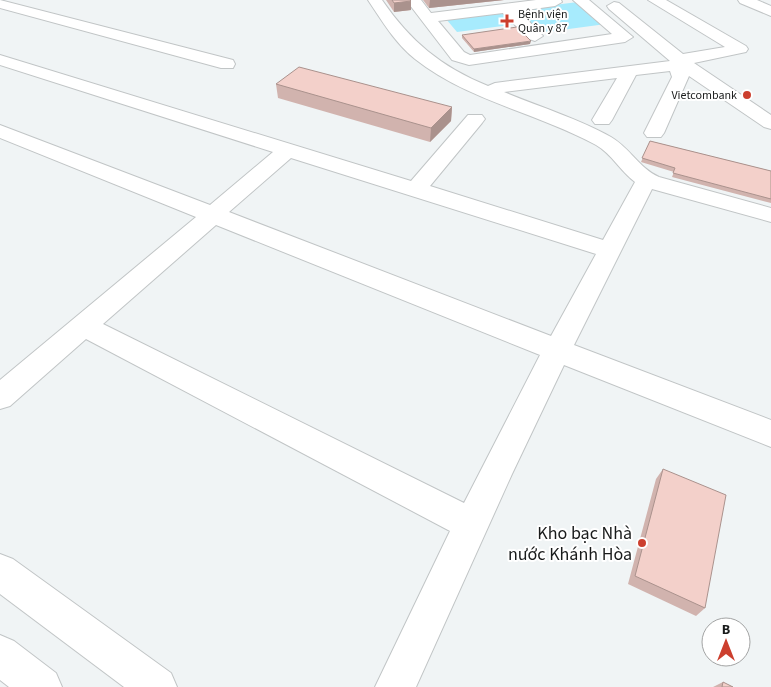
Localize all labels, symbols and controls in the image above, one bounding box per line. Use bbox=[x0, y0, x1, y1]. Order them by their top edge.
place label: Bệnh viện Quân y 87 bbox=[518, 6, 568, 37]
marker: Bệnh viện Quân y 87 bbox=[500, 14, 514, 28]
place label: Vietcombank bbox=[671, 87, 737, 104]
marker: Vietcombank bbox=[741, 89, 753, 101]
place label: Kho bạc Nhà nước Khánh Hòa bbox=[508, 521, 632, 567]
marker: Kho bạc Nhà nước Khánh Hòa bbox=[636, 537, 648, 549]
north arrow bbox=[701, 617, 751, 667]
text: B bbox=[722, 620, 731, 640]

